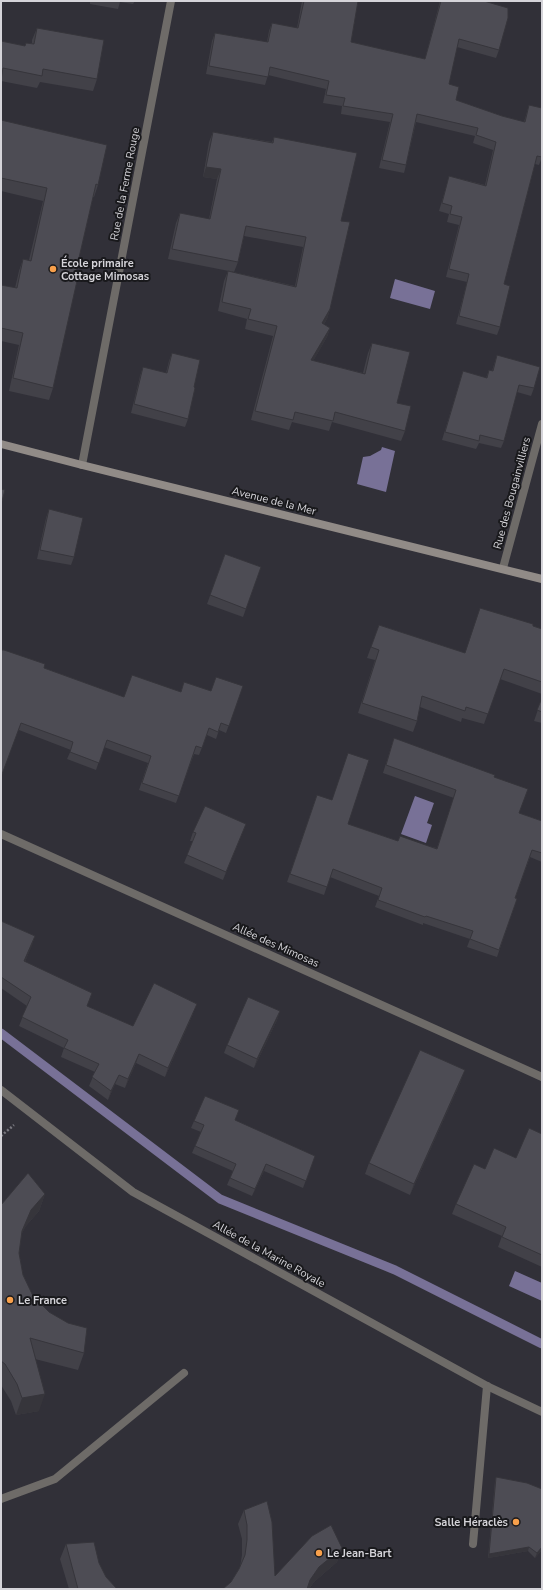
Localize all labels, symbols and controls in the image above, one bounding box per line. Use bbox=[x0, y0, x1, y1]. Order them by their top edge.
street label: Rue de la Ferme Rouge bbox=[107, 126, 143, 242]
place label: École primaire Cottage Mimosas bbox=[61, 255, 149, 284]
marker: École primaire Cottage Mimosas bbox=[48, 264, 58, 274]
street label: Rue des Bougainvilliers bbox=[490, 435, 534, 551]
street label: Avenue de la Mer bbox=[230, 483, 318, 519]
street label: Allée des Mimosas bbox=[230, 919, 322, 971]
street label: Allée de la Marine Royale bbox=[210, 1217, 328, 1291]
place label: Le France bbox=[18, 1293, 67, 1308]
marker: Le France bbox=[5, 1295, 15, 1305]
place label: Salle Héraclès bbox=[434, 1515, 508, 1530]
marker: Salle Héraclès bbox=[511, 1517, 521, 1527]
place label: Le Jean-Bart bbox=[327, 1546, 392, 1561]
marker: Le Jean-Bart bbox=[314, 1548, 324, 1558]

